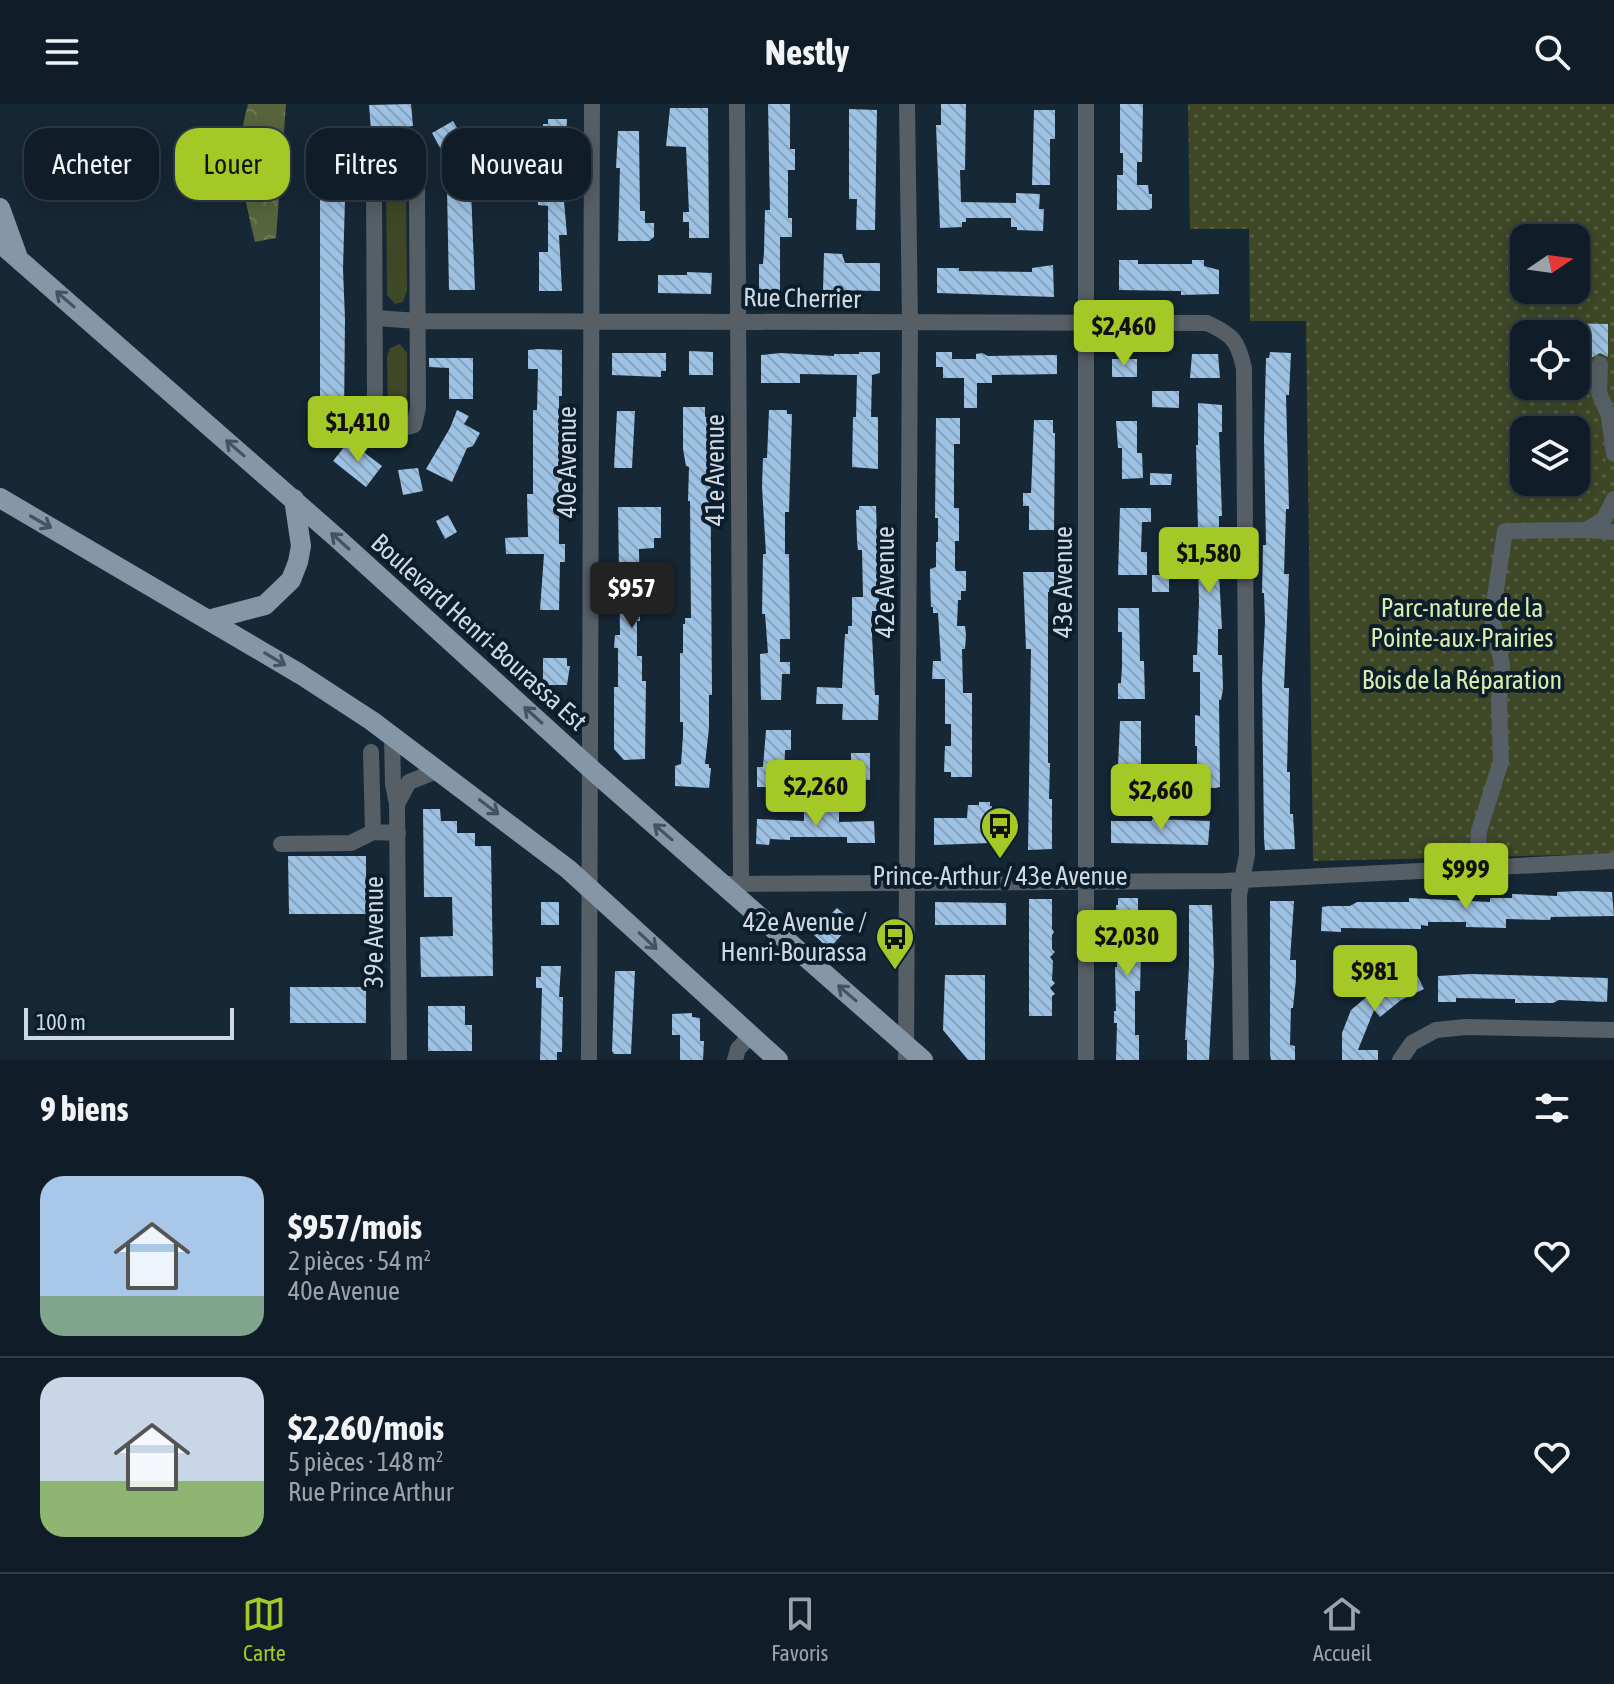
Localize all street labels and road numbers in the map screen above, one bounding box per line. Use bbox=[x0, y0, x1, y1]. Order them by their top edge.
street label: Rue Cherrier bbox=[743, 282, 861, 314]
street label: 40e Avenue bbox=[552, 406, 582, 518]
street label: 41e Avenue bbox=[700, 414, 730, 526]
street label: 42e Avenue bbox=[870, 526, 900, 638]
street label: 43e Avenue bbox=[1048, 526, 1078, 638]
street label: Boulevard Henri-Bourassa Est bbox=[365, 527, 593, 737]
street label: 39e Avenue bbox=[359, 876, 389, 988]

